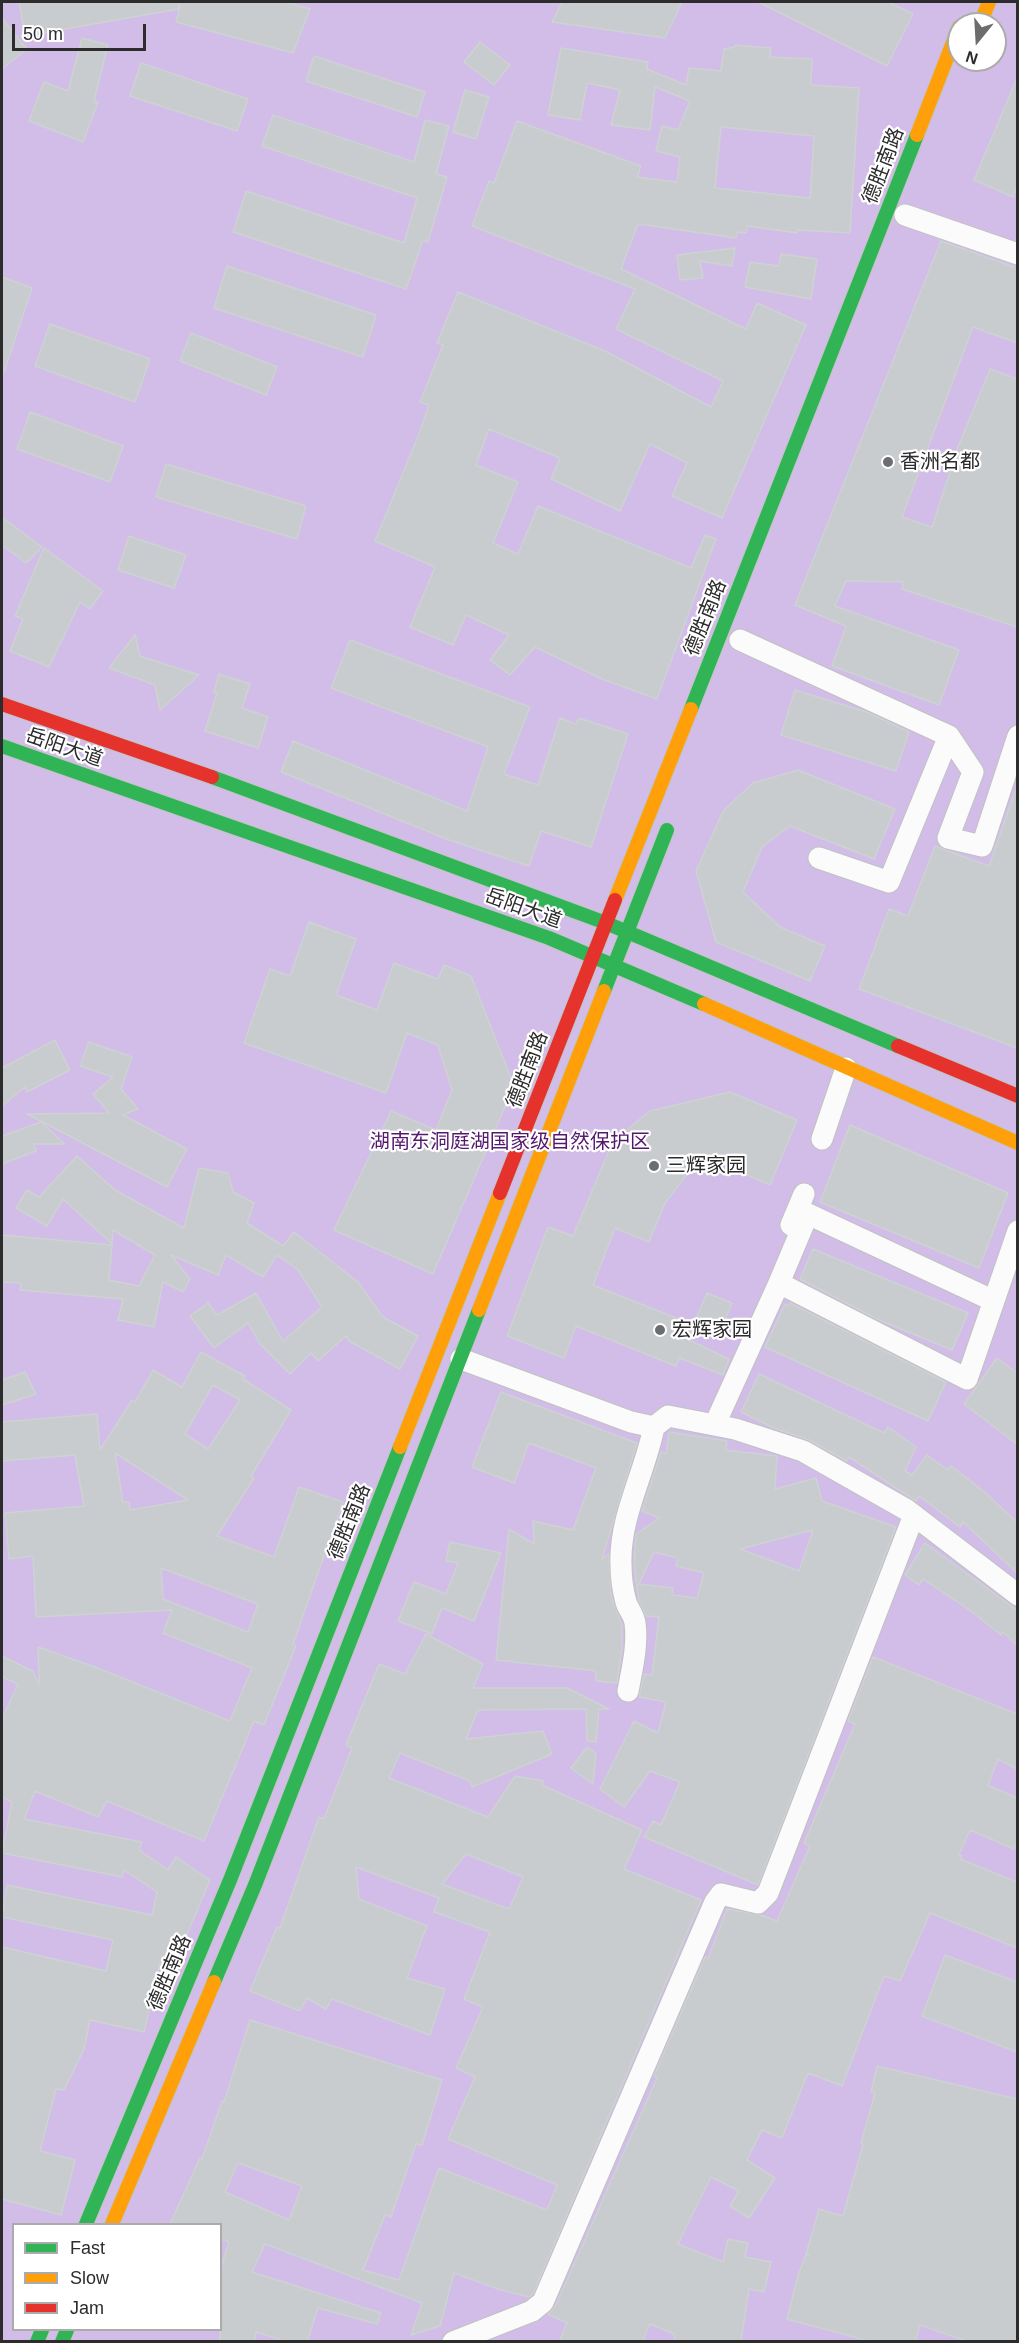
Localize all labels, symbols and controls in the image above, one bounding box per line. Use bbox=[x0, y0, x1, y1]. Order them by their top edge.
scale bar bbox=[15, 12, 148, 50]
north arrow bbox=[947, 12, 1007, 72]
text: 50 m bbox=[23, 24, 63, 44]
text: N bbox=[964, 48, 980, 68]
street label: 德胜南路 bbox=[858, 124, 910, 208]
place label: 香洲名都 bbox=[900, 450, 980, 474]
marker: 香洲名都 bbox=[881, 455, 895, 469]
street label: 德胜南路 bbox=[680, 576, 732, 660]
street label: 岳阳大道 bbox=[22, 724, 106, 772]
street label: 岳阳大道 bbox=[481, 884, 565, 934]
street label: 德胜南路 bbox=[502, 1028, 554, 1112]
park label: 湖南东洞庭湖国家级自然保护区 bbox=[370, 1130, 650, 1154]
place label: 三辉家园 bbox=[666, 1154, 746, 1178]
marker: 三辉家园 bbox=[647, 1159, 661, 1173]
place label: 宏辉家园 bbox=[672, 1318, 752, 1342]
marker: 宏辉家园 bbox=[653, 1323, 667, 1337]
street label: 德胜南路 bbox=[324, 1480, 376, 1564]
street label: 德胜南路 bbox=[143, 1931, 197, 2015]
legend bbox=[12, 2223, 222, 2331]
text: Fast bbox=[70, 2238, 105, 2258]
text: Slow bbox=[70, 2268, 109, 2288]
text: Jam bbox=[70, 2298, 104, 2318]

